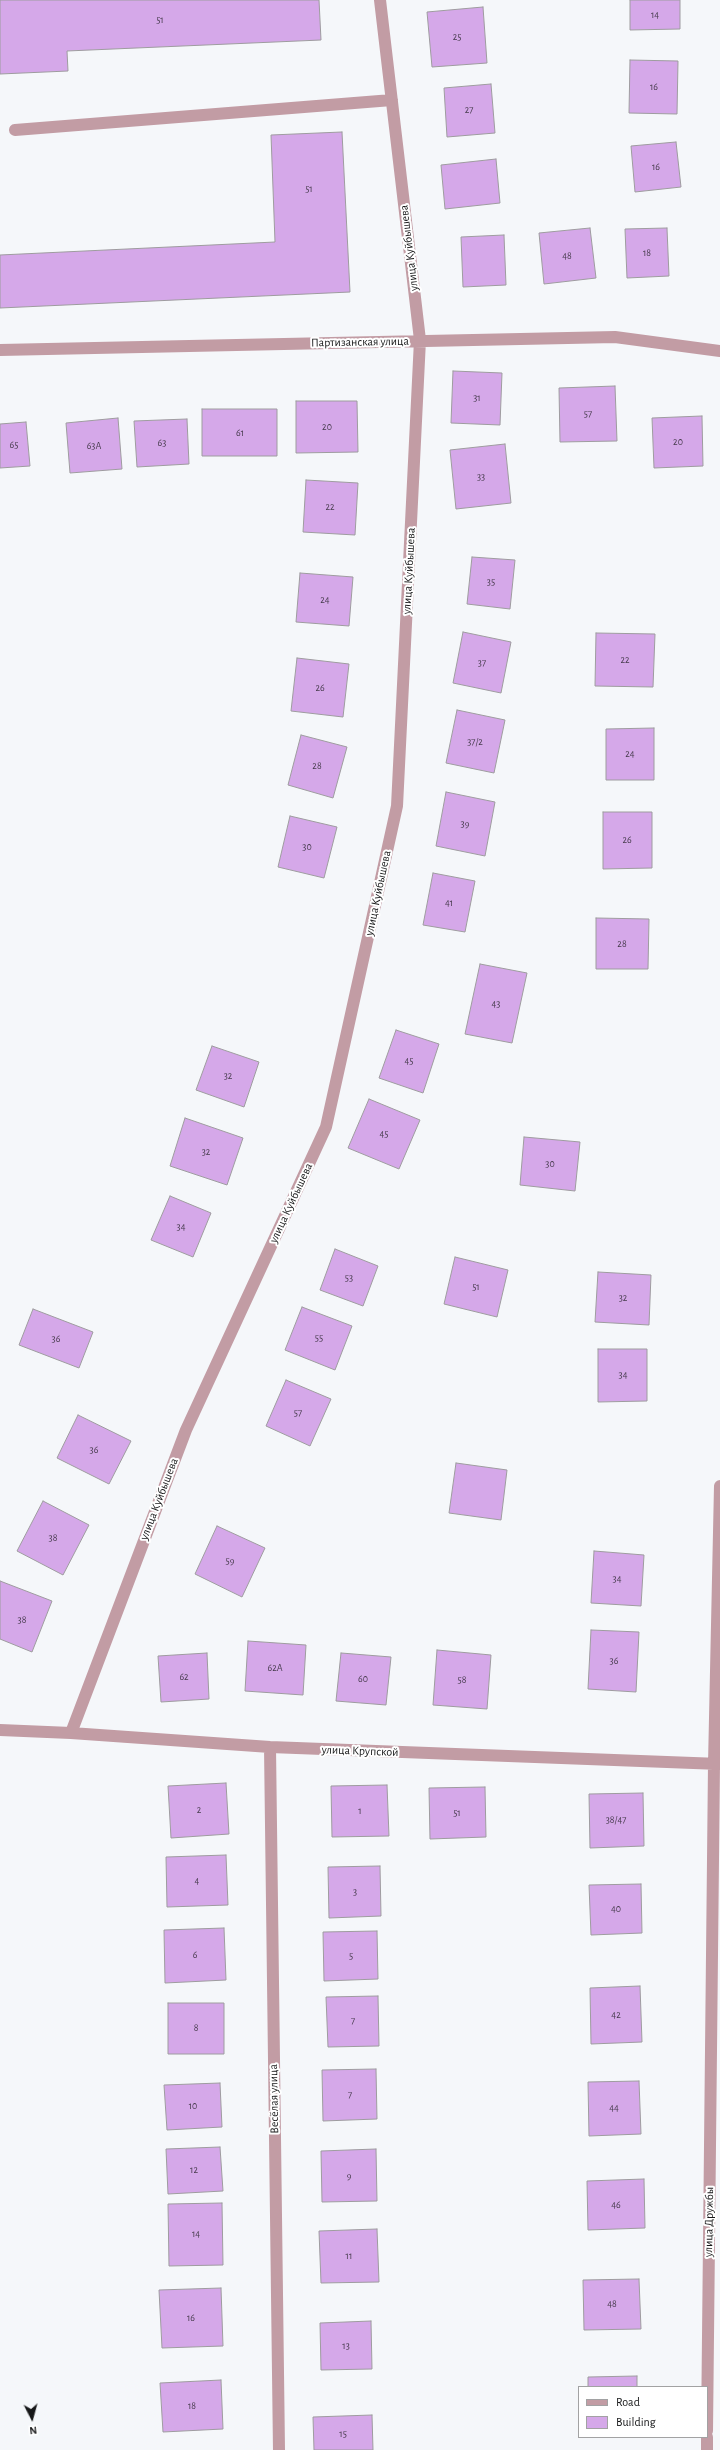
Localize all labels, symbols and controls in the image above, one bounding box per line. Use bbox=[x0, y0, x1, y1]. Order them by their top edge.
house number: 14 bbox=[651, 9, 659, 21]
house number: 51 bbox=[156, 14, 164, 26]
house number: 25 bbox=[453, 31, 461, 43]
house number: 16 bbox=[650, 81, 658, 93]
house number: 27 bbox=[465, 104, 473, 116]
house number: 16 bbox=[652, 161, 660, 173]
house number: 51 bbox=[305, 183, 313, 195]
street label: улица Куйбышева bbox=[397, 204, 421, 292]
house number: 18 bbox=[643, 247, 651, 259]
house number: 48 bbox=[562, 250, 572, 262]
street label: Партизанская улица bbox=[311, 334, 409, 350]
house number: 31 bbox=[473, 392, 481, 404]
house number: 57 bbox=[584, 408, 592, 420]
house number: 20 bbox=[322, 421, 332, 433]
house number: 61 bbox=[236, 427, 244, 439]
house number: 20 bbox=[673, 436, 683, 448]
house number: 63 bbox=[158, 437, 166, 449]
house number: 65 bbox=[10, 439, 18, 451]
house number: 63А bbox=[87, 440, 101, 452]
house number: 33 bbox=[477, 471, 485, 483]
house number: 22 bbox=[325, 501, 335, 513]
street label: улица Куйбышева bbox=[400, 527, 418, 615]
house number: 35 bbox=[487, 576, 495, 588]
house number: 24 bbox=[320, 594, 330, 606]
house number: 22 bbox=[620, 654, 630, 666]
house number: 37 bbox=[478, 657, 486, 669]
house number: 26 bbox=[315, 682, 325, 694]
house number: 37/2 bbox=[467, 736, 483, 748]
house number: 24 bbox=[625, 748, 635, 760]
house number: 28 bbox=[312, 760, 322, 772]
house number: 39 bbox=[461, 818, 469, 830]
house number: 26 bbox=[622, 834, 632, 846]
house number: 30 bbox=[302, 841, 312, 853]
street label: улица Куйбышева bbox=[362, 849, 394, 937]
house number: 41 bbox=[445, 897, 453, 909]
house number: 28 bbox=[617, 938, 627, 950]
house number: 43 bbox=[492, 998, 500, 1010]
house number: 45 bbox=[405, 1055, 413, 1067]
house number: 32 bbox=[224, 1070, 232, 1082]
house number: 45 bbox=[380, 1128, 388, 1140]
house number: 32 bbox=[202, 1146, 210, 1158]
house number: 30 bbox=[545, 1158, 555, 1170]
street label: улица Куйбышева bbox=[266, 1161, 316, 1245]
house number: 34 bbox=[177, 1221, 185, 1233]
house number: 53 bbox=[345, 1272, 353, 1284]
house number: 51 bbox=[472, 1281, 480, 1293]
house number: 32 bbox=[619, 1292, 627, 1304]
house number: 55 bbox=[315, 1332, 323, 1344]
house number: 36 bbox=[52, 1333, 60, 1345]
house number: 34 bbox=[619, 1369, 627, 1381]
house number: 57 bbox=[294, 1407, 302, 1419]
house number: 36 bbox=[90, 1444, 98, 1456]
street label: улица Куйбышева bbox=[137, 1456, 181, 1542]
house number: 38 bbox=[49, 1532, 57, 1544]
house number: 59 bbox=[226, 1555, 234, 1567]
house number: 34 bbox=[613, 1573, 621, 1585]
house number: 38 bbox=[18, 1614, 26, 1626]
house number: 36 bbox=[610, 1655, 618, 1667]
house number: 62А bbox=[267, 1662, 283, 1674]
house number: 62 bbox=[179, 1671, 189, 1683]
house number: 60 bbox=[358, 1673, 368, 1685]
house number: 58 bbox=[458, 1674, 466, 1686]
street label: улица Крупской bbox=[321, 1742, 399, 1760]
house number: 2 bbox=[197, 1804, 201, 1816]
house number: 1 bbox=[358, 1805, 362, 1817]
house number: 51 bbox=[453, 1807, 461, 1819]
house number: 38/47 bbox=[606, 1814, 626, 1826]
house number: 4 bbox=[195, 1875, 199, 1887]
house number: 3 bbox=[353, 1886, 357, 1898]
house number: 40 bbox=[611, 1903, 621, 1915]
house number: 6 bbox=[193, 1949, 197, 1961]
house number: 5 bbox=[349, 1950, 353, 1962]
house number: 42 bbox=[611, 2009, 621, 2021]
house number: 7 bbox=[351, 2015, 355, 2027]
house number: 8 bbox=[194, 2022, 198, 2034]
street label: Весёлая улица bbox=[266, 2064, 282, 2134]
house number: 7 bbox=[348, 2089, 352, 2101]
house number: 10 bbox=[189, 2100, 197, 2112]
house number: 44 bbox=[609, 2102, 619, 2114]
house number: 12 bbox=[190, 2164, 198, 2176]
house number: 9 bbox=[347, 2170, 351, 2182]
street label: улица Дружбы bbox=[701, 2187, 717, 2257]
house number: 46 bbox=[611, 2199, 621, 2211]
house number: 14 bbox=[192, 2228, 200, 2240]
house number: 11 bbox=[346, 2250, 352, 2262]
house number: 48 bbox=[607, 2298, 617, 2310]
house number: 16 bbox=[187, 2312, 195, 2324]
house number: 13 bbox=[342, 2340, 350, 2352]
legend bbox=[578, 2386, 708, 2438]
text: Road bbox=[616, 2396, 640, 2408]
north arrow bbox=[12, 2398, 52, 2438]
house number: 18 bbox=[188, 2400, 196, 2412]
text: Building bbox=[616, 2416, 656, 2428]
text: N bbox=[29, 2425, 38, 2436]
house number: 15 bbox=[339, 2428, 347, 2440]

